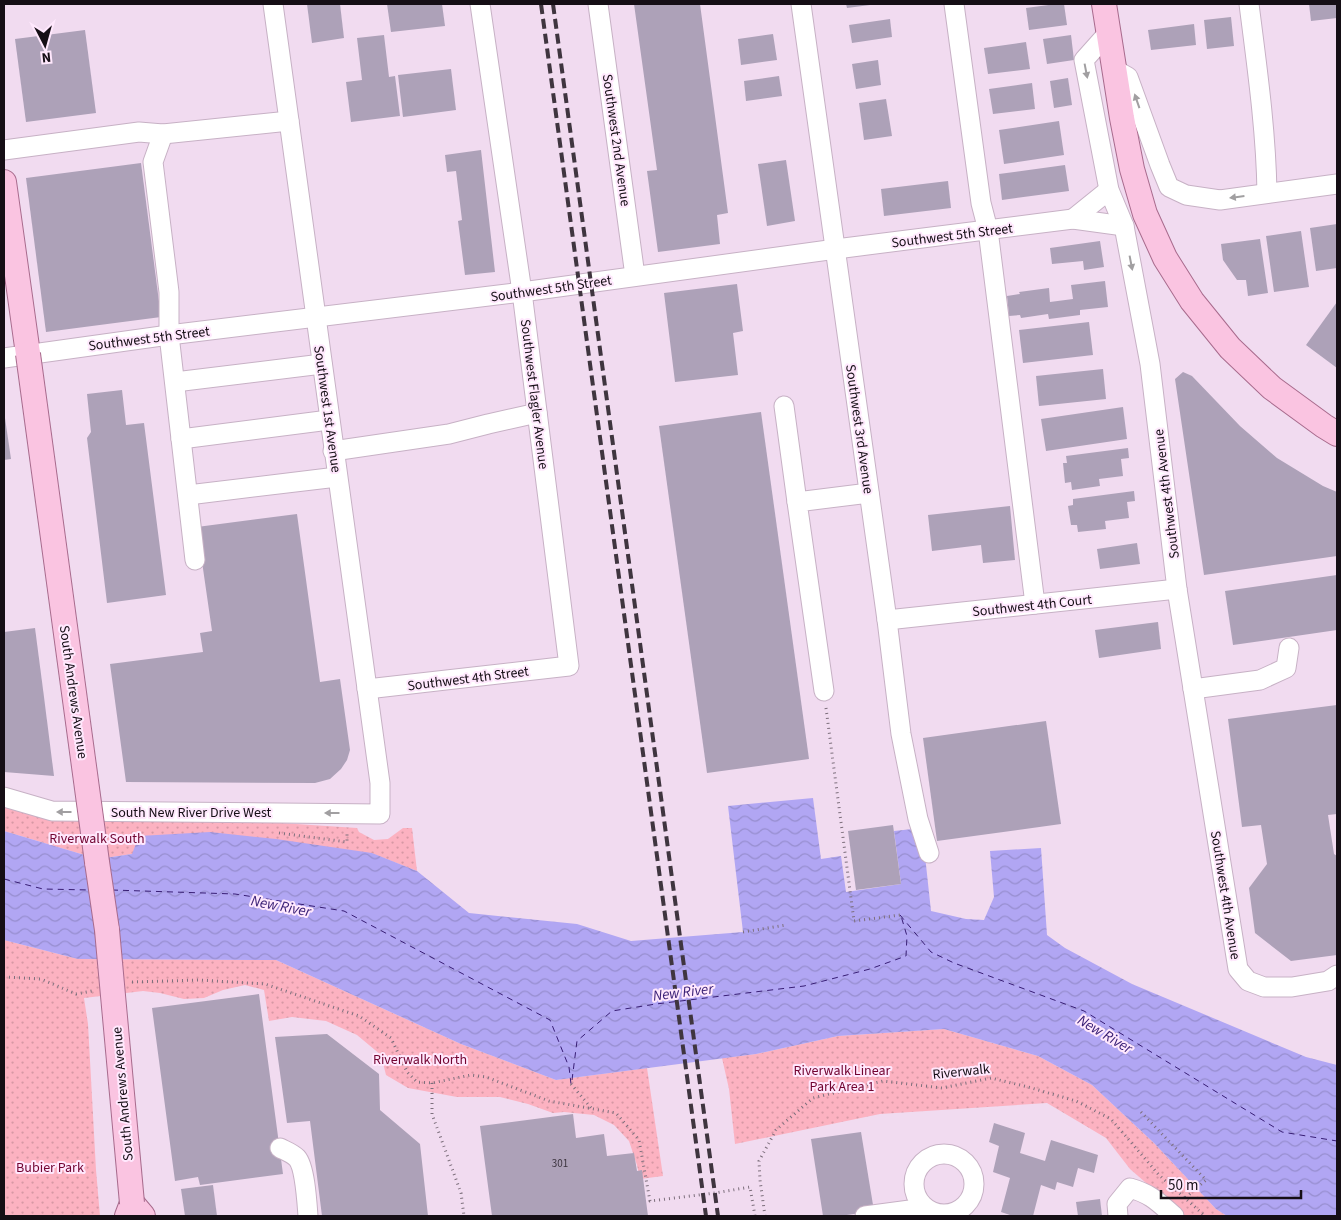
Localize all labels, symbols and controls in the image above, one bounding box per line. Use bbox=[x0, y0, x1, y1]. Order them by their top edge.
north arrow bbox=[20, 20, 70, 70]
text: N bbox=[41, 47, 52, 67]
one-way arrow bbox=[1082, 64, 1090, 79]
street label: Southwest 2nd Avenue bbox=[597, 73, 635, 208]
one-way arrow bbox=[1133, 93, 1140, 108]
one-way arrow bbox=[1228, 193, 1244, 201]
street label: Southwest 5th Street bbox=[890, 219, 1014, 253]
one-way arrow bbox=[1127, 255, 1135, 271]
street label: Southwest 5th Street bbox=[489, 271, 613, 307]
street label: Southwest Flagler Avenue bbox=[515, 318, 553, 470]
street label: Southwest 5th Street bbox=[87, 322, 211, 356]
street label: Southwest 1st Avenue bbox=[308, 344, 346, 474]
street label: Southwest 3rd Avenue bbox=[840, 363, 878, 495]
street label: Southwest 4th Avenue bbox=[1149, 428, 1185, 560]
street label: Southwest 4th Court bbox=[971, 590, 1093, 622]
street label: South Andrews Avenue bbox=[54, 624, 92, 760]
street label: Southwest 4th Street bbox=[406, 662, 530, 696]
street label: South New River Drive West bbox=[111, 803, 272, 823]
one-way arrow bbox=[56, 807, 72, 815]
one-way arrow bbox=[323, 809, 339, 817]
park label: Riverwalk South bbox=[49, 829, 145, 849]
street label: Southwest 4th Avenue bbox=[1205, 829, 1245, 961]
water label: New River bbox=[249, 890, 314, 923]
water label: New River bbox=[652, 978, 715, 1007]
water label: New River bbox=[1073, 1010, 1137, 1060]
street label: South Andrews Avenue bbox=[107, 1026, 139, 1162]
park label: Riverwalk North bbox=[373, 1050, 467, 1070]
street label: Riverwalk bbox=[931, 1059, 991, 1085]
park label: Riverwalk Linear Park Area 1 bbox=[794, 1061, 891, 1097]
house number: 301 bbox=[552, 1156, 568, 1171]
park label: Bubier Park bbox=[16, 1158, 84, 1178]
scale bar bbox=[1161, 1168, 1301, 1200]
text: 50 m bbox=[1168, 1175, 1198, 1196]

